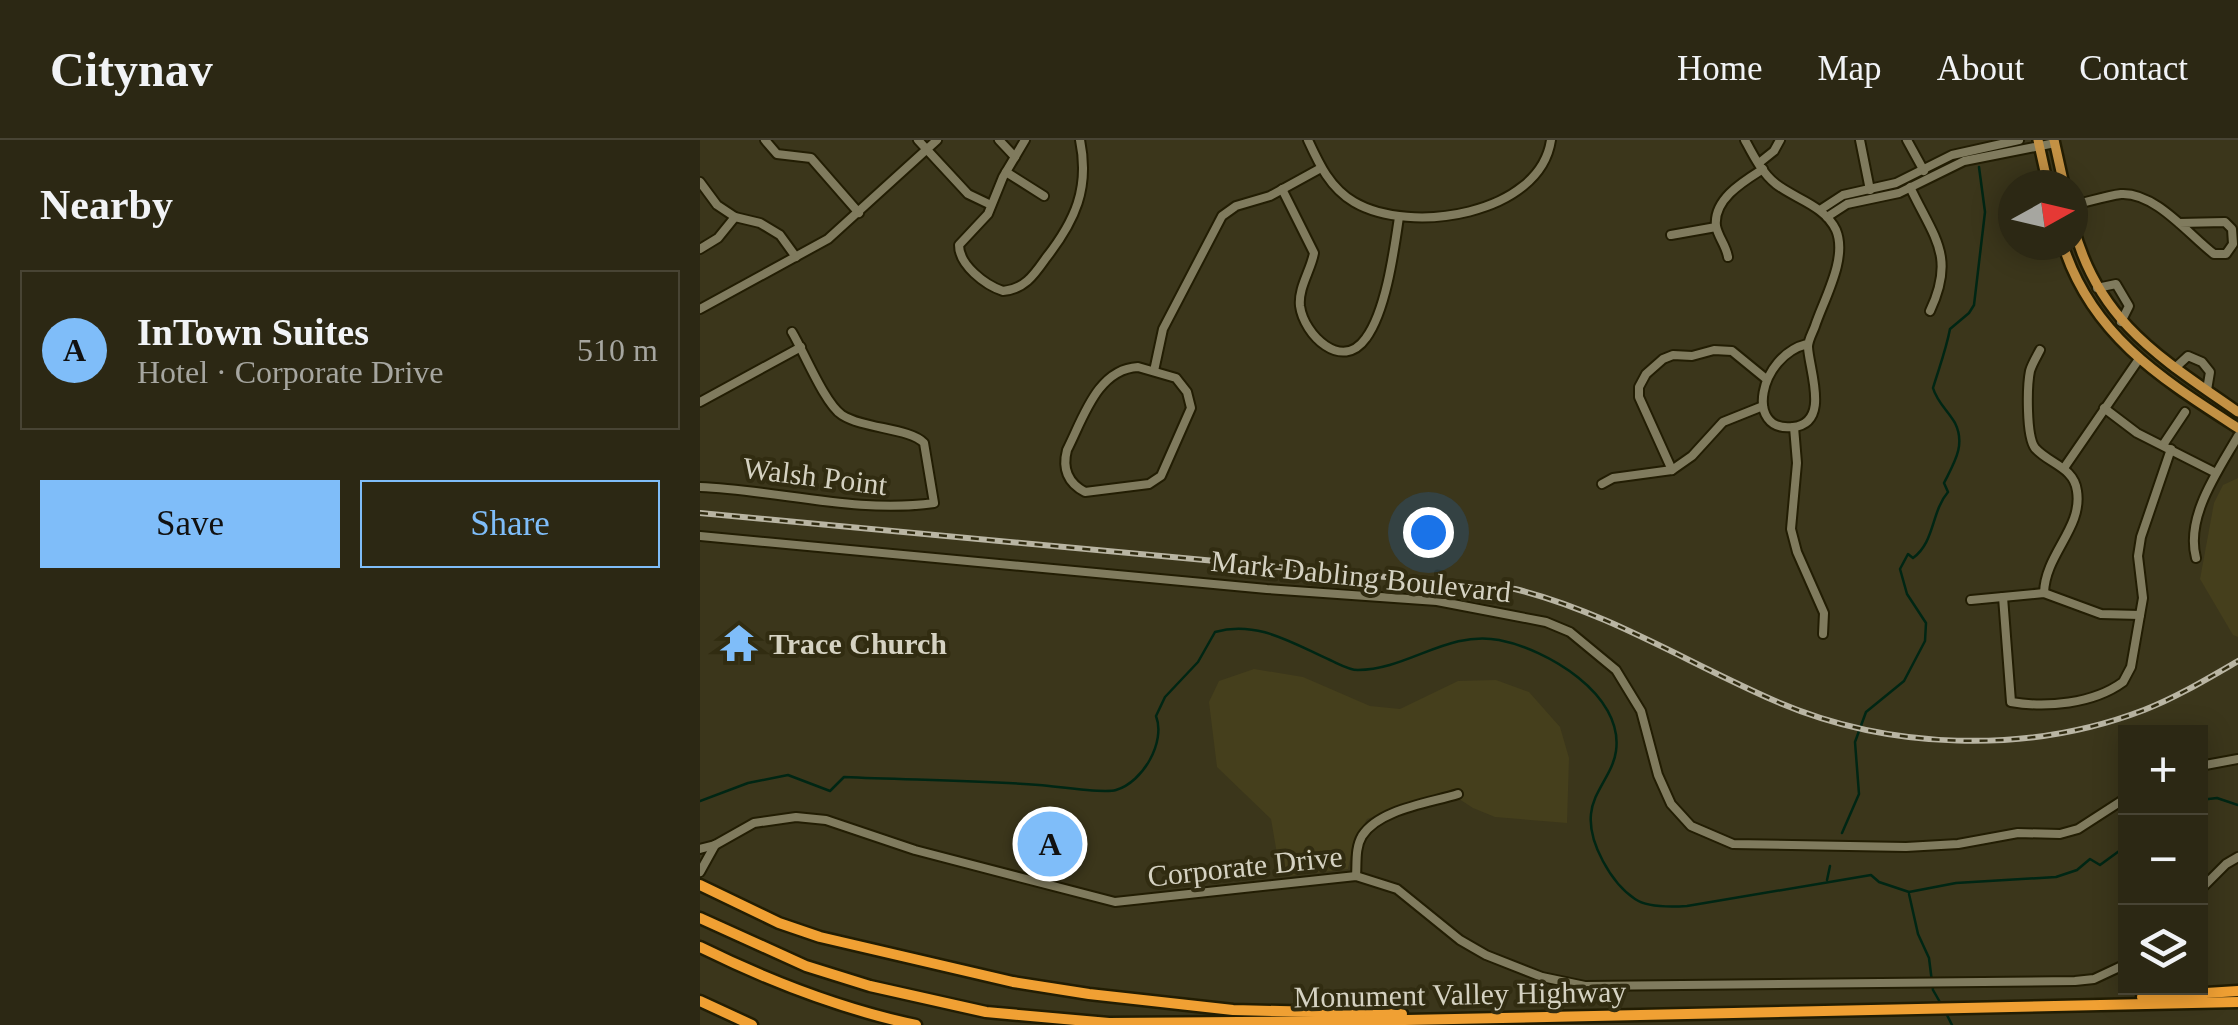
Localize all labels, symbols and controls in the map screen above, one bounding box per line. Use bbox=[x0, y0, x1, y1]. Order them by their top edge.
text: Citynav bbox=[50, 43, 213, 96]
text: Home bbox=[1677, 49, 1762, 88]
text: Map bbox=[1817, 49, 1882, 88]
text: About bbox=[1937, 49, 2024, 88]
text: Contact bbox=[2079, 49, 2188, 88]
north arrow bbox=[1998, 170, 2088, 260]
text: Nearby bbox=[40, 182, 173, 228]
text: InTown Suites bbox=[137, 311, 369, 353]
text: A bbox=[63, 332, 86, 368]
text: 510 m bbox=[577, 332, 658, 368]
text: Hotel · Corporate Drive bbox=[137, 354, 444, 390]
street label: Walsh Point bbox=[741, 451, 890, 501]
button: Save bbox=[40, 480, 340, 568]
button: Share bbox=[360, 480, 660, 568]
your location bbox=[1403, 507, 1454, 558]
street label: Mark Dabling Boulevard bbox=[1209, 544, 1513, 608]
temple icon: Trace Church bbox=[718, 622, 760, 664]
place label: Trace Church bbox=[769, 627, 947, 660]
map controls bbox=[2118, 725, 2208, 995]
button: + bbox=[2118, 725, 2208, 815]
pin: A bbox=[1018, 806, 1082, 882]
button: − bbox=[2118, 815, 2208, 905]
street label: Corporate Drive bbox=[1146, 839, 1344, 893]
button: layers bbox=[2118, 905, 2208, 995]
street label: Monument Valley Highway bbox=[1293, 975, 1627, 1013]

